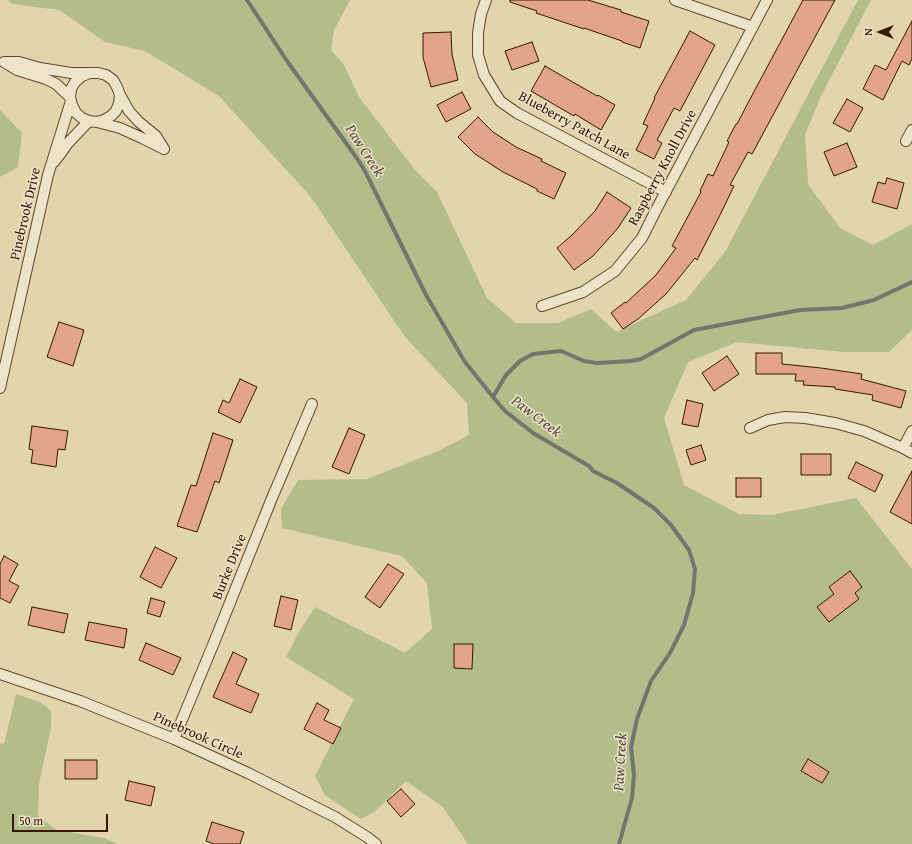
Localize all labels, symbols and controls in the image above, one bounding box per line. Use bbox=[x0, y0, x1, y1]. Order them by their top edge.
north arrow bbox=[860, 12, 900, 52]
text: N bbox=[860, 28, 876, 36]
street label: Blueberry Patch Lane bbox=[515, 88, 633, 164]
street label: Raspberry Knoll Drive bbox=[625, 107, 701, 229]
water label: Paw Creek bbox=[341, 122, 387, 180]
street label: Pinebrook Drive bbox=[7, 166, 45, 262]
water label: Paw Creek bbox=[507, 392, 565, 442]
street label: Burke Drive bbox=[209, 532, 251, 602]
street label: Pinebrook Circle bbox=[150, 709, 246, 763]
water label: Paw Creek bbox=[610, 732, 632, 792]
scale bar bbox=[14, 806, 110, 832]
text: 50 m bbox=[19, 812, 43, 829]

